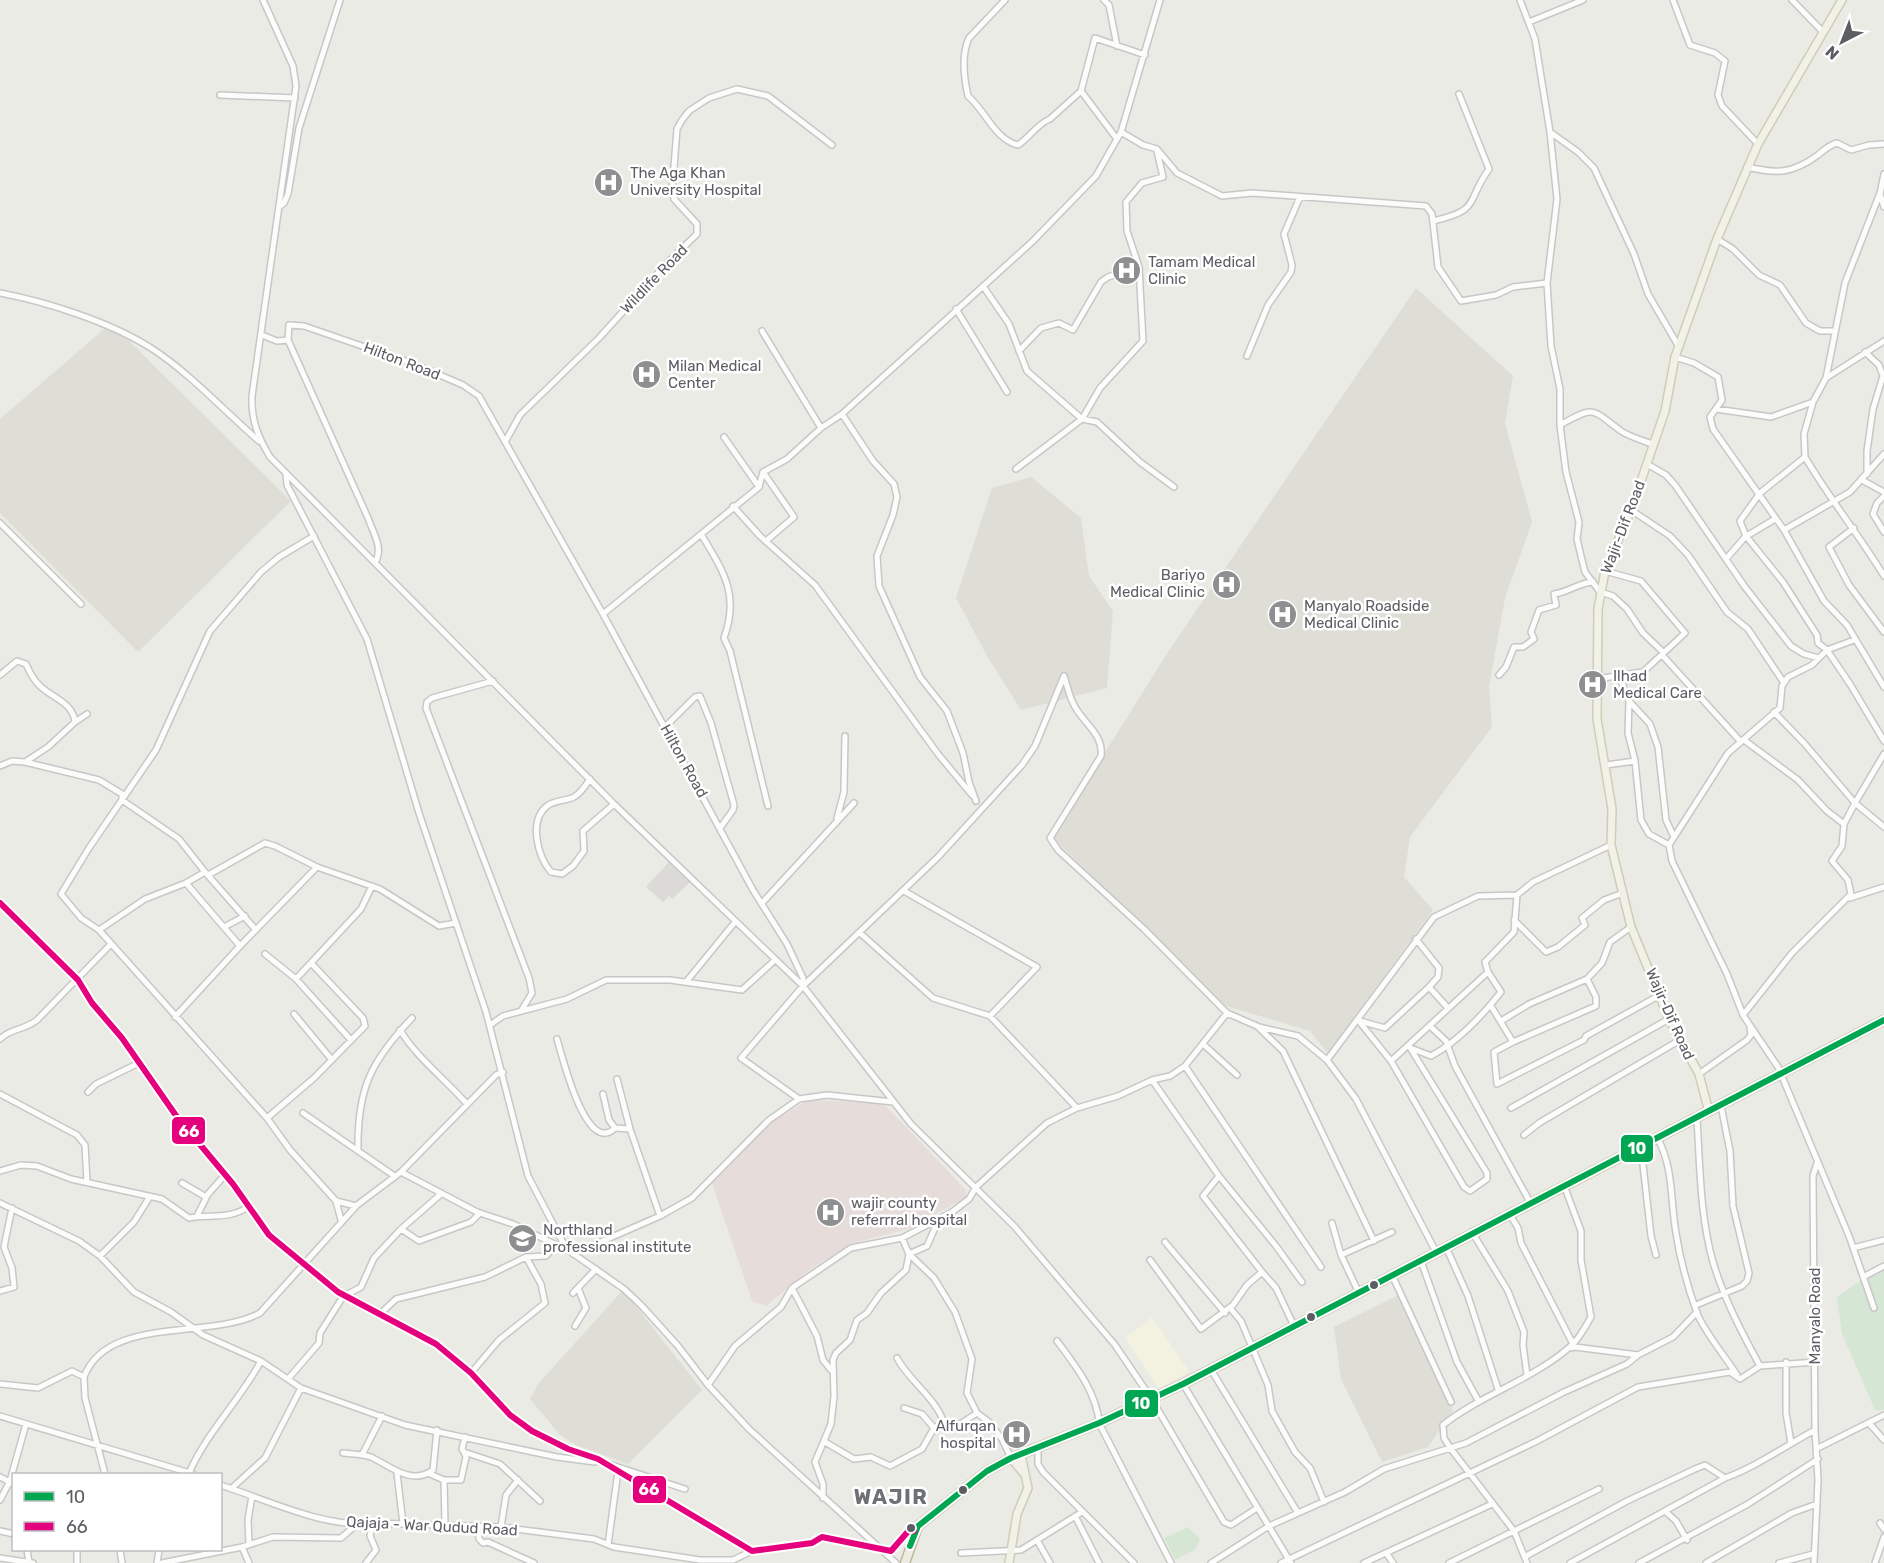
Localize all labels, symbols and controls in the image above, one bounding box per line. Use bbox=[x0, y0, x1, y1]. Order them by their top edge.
north arrow bbox=[1812, 12, 1872, 72]
text: N bbox=[1822, 42, 1843, 64]
place label: The Aga Khan University Hospital bbox=[630, 164, 761, 199]
hospital icon: The Aga Khan University Hospital bbox=[593, 166, 625, 198]
street label: Wildlife Road bbox=[617, 241, 691, 317]
place label: Tamam Medical Clinic bbox=[1148, 253, 1255, 288]
hospital icon: Tamam Medical Clinic bbox=[1111, 255, 1143, 287]
street label: Hilton Road bbox=[361, 338, 443, 384]
place label: Milan Medical Center bbox=[668, 357, 761, 392]
hospital icon: Milan Medical Center bbox=[631, 359, 663, 391]
street label: Wajir-Dif Road bbox=[1597, 478, 1649, 576]
place label: Bariyo Medical Clinic bbox=[1110, 566, 1205, 601]
hospital icon: Bariyo Medical Clinic bbox=[1210, 568, 1242, 600]
place label: Manyalo Roadside Medical Clinic bbox=[1304, 597, 1429, 632]
hospital icon: Manyalo Roadside Medical Clinic bbox=[1267, 599, 1299, 631]
place label: Ilhad Medical Care bbox=[1613, 667, 1702, 702]
hospital icon: Ilhad Medical Care bbox=[1576, 669, 1608, 701]
street label: Hilton Road bbox=[657, 721, 711, 801]
street label: Wajir-Dif Road bbox=[1642, 965, 1698, 1063]
line badge: 66 bbox=[171, 1116, 206, 1145]
text: 66 bbox=[179, 1122, 199, 1141]
line badge: 10 bbox=[1620, 1134, 1654, 1163]
text: 10 bbox=[1628, 1139, 1647, 1158]
place label: wajir county referrral hospital bbox=[851, 1194, 967, 1229]
hospital icon: wajir county referrral hospital bbox=[814, 1196, 846, 1228]
place label: Northland professional institute bbox=[543, 1221, 691, 1256]
school or university icon: Northland professional institute bbox=[506, 1223, 538, 1255]
street label: Manyalo Road bbox=[1806, 1268, 1824, 1364]
unlabelled marker bbox=[1368, 1279, 1380, 1291]
unlabelled marker bbox=[1305, 1311, 1317, 1323]
line badge: 10 bbox=[1124, 1389, 1159, 1418]
text: 10 bbox=[1132, 1394, 1151, 1413]
place label: Alfurqan hospital bbox=[936, 1417, 996, 1452]
hospital icon: Alfurqan hospital bbox=[1001, 1419, 1033, 1451]
legend bbox=[12, 1473, 222, 1551]
line badge: 66 bbox=[632, 1475, 667, 1504]
text: 66 bbox=[639, 1480, 659, 1499]
district label: WAJIR bbox=[854, 1484, 928, 1509]
unlabelled marker bbox=[957, 1484, 969, 1496]
text: 10 bbox=[66, 1486, 85, 1508]
street label: Qajaja - War Qudud Road bbox=[346, 1513, 518, 1539]
text: 66 bbox=[66, 1516, 88, 1538]
unlabelled marker bbox=[905, 1522, 917, 1534]

